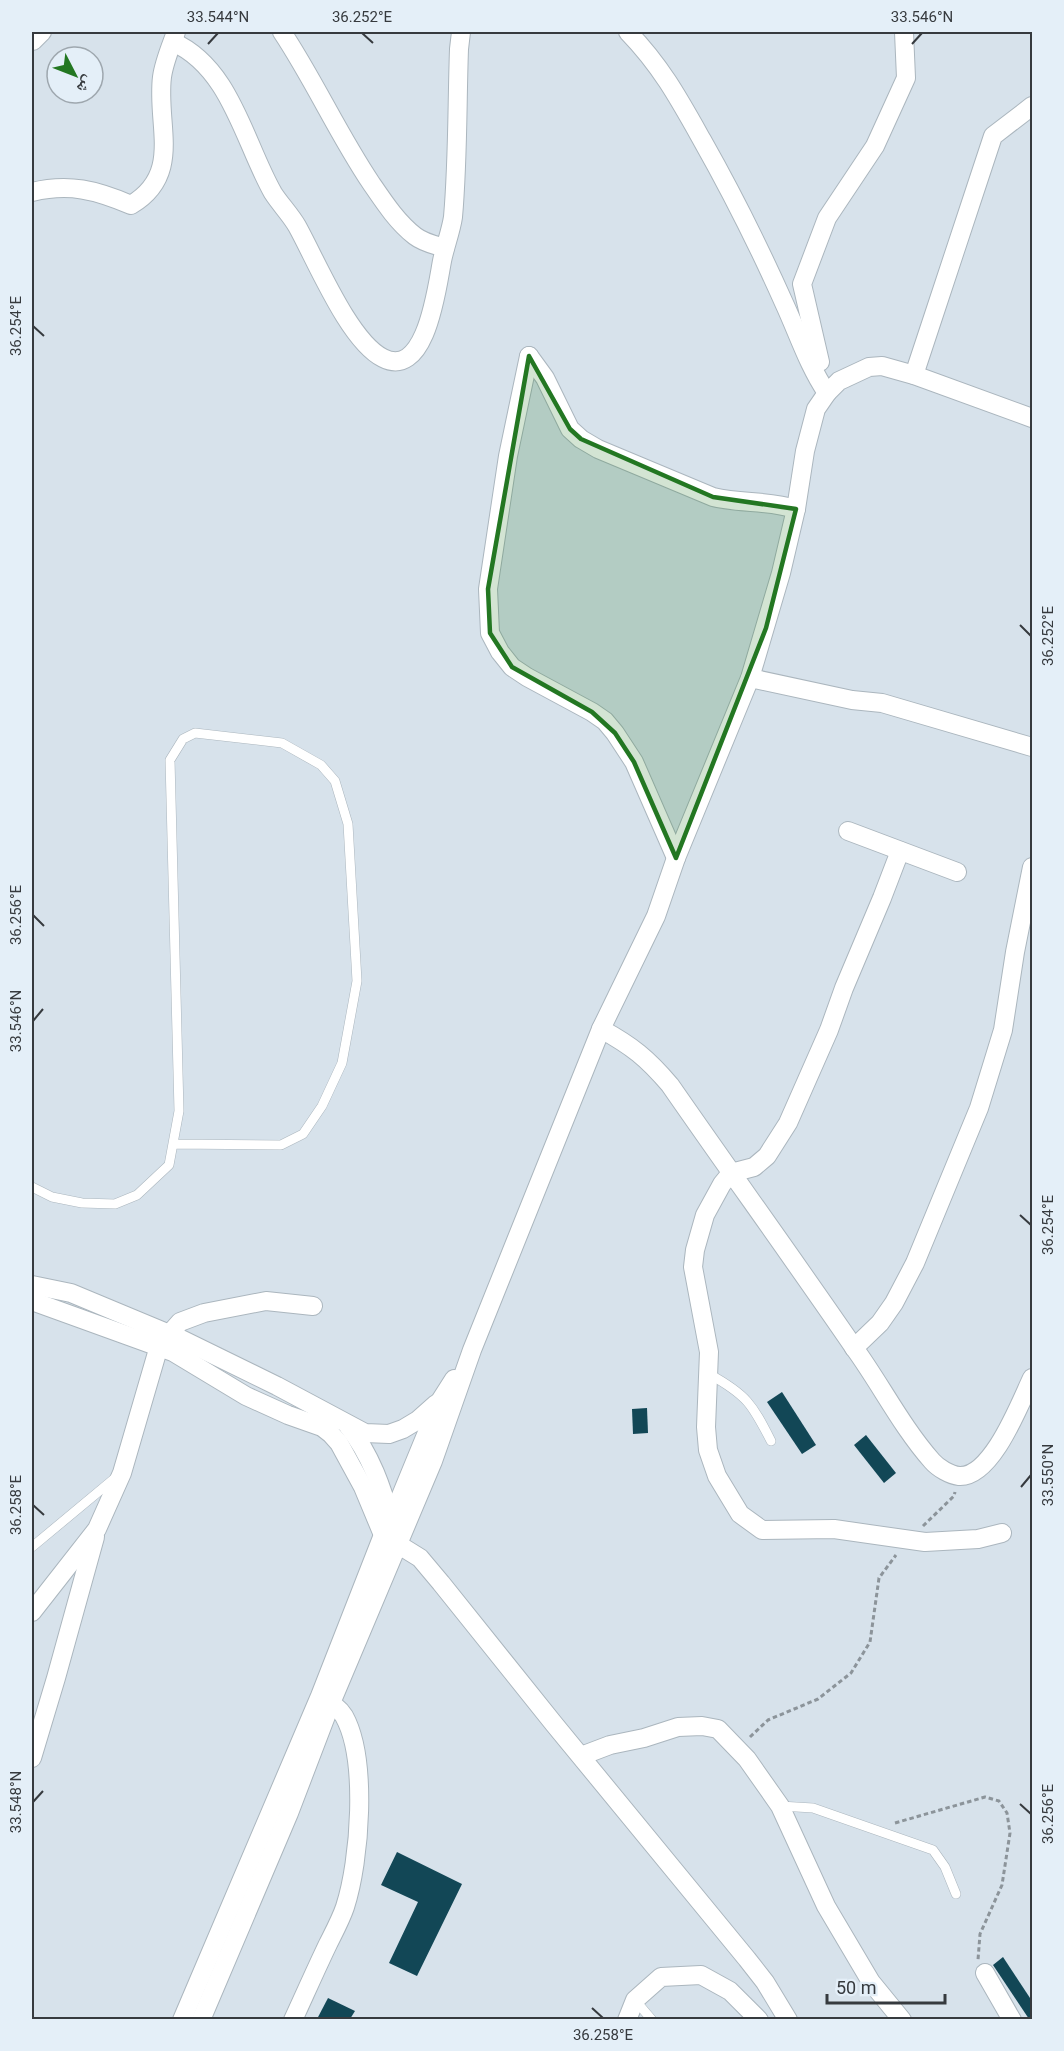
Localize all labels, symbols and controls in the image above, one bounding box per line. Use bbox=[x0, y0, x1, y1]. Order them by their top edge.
text: 33.544°N bbox=[187, 8, 249, 26]
text: 36.252°E bbox=[332, 8, 393, 26]
text: 33.546°N bbox=[891, 8, 953, 26]
north arrow bbox=[45, 45, 105, 105]
text: ش bbox=[73, 72, 99, 97]
text: 36.254°E bbox=[7, 295, 25, 356]
text: 36.252°E bbox=[1039, 605, 1057, 666]
text: 36.256°E bbox=[7, 884, 25, 945]
text: 33.546°N bbox=[7, 990, 25, 1052]
text: 36.254°E bbox=[1039, 1194, 1057, 1255]
text: 33.550°N bbox=[1039, 1444, 1057, 1506]
text: 36.258°E bbox=[7, 1474, 25, 1535]
text: 33.548°N bbox=[7, 1771, 25, 1833]
text: 36.256°E bbox=[1039, 1783, 1057, 1844]
scale bar bbox=[827, 1967, 946, 2005]
text: 50 m bbox=[836, 1977, 876, 1998]
text: 36.258°E bbox=[573, 2026, 634, 2044]

